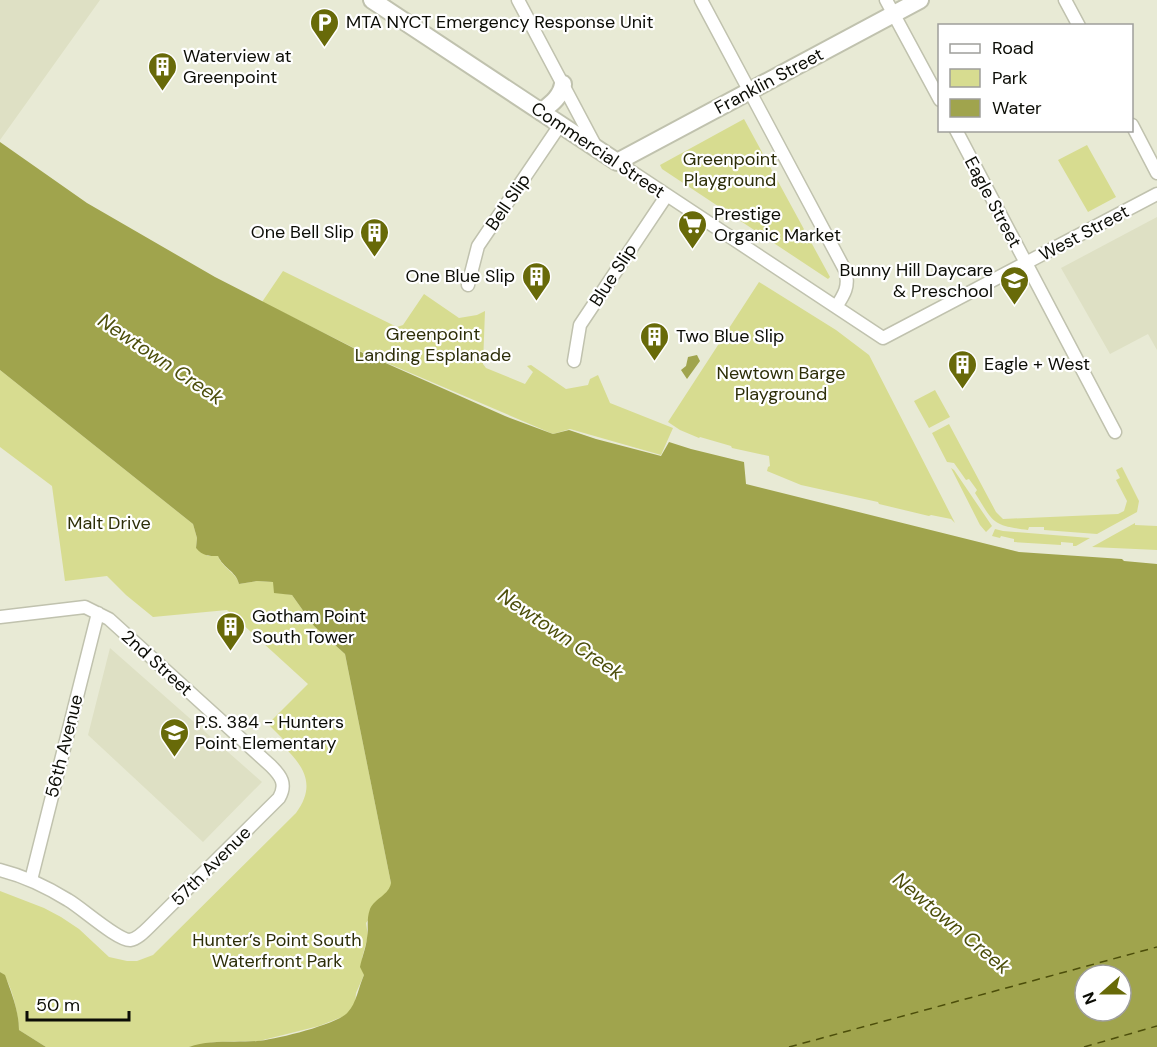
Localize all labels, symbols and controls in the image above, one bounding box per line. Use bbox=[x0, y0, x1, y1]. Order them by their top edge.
parking icon: MTA NYCT Emergency Response Unit bbox=[309, 6, 341, 48]
place label: MTA NYCT Emergency Response Unit bbox=[346, 10, 653, 34]
legend bbox=[938, 24, 1133, 132]
text: Road bbox=[992, 36, 1034, 60]
street label: Franklin Street bbox=[710, 42, 828, 120]
place label: Waterview at Greenpoint bbox=[183, 44, 292, 89]
building icon: Waterview at Greenpoint bbox=[146, 50, 178, 92]
text: Park bbox=[992, 66, 1028, 90]
street label: Commercial Street bbox=[526, 96, 670, 204]
text: Water bbox=[992, 96, 1042, 120]
park label: Greenpoint Playground bbox=[683, 147, 777, 192]
street label: Eagle Street bbox=[959, 152, 1027, 252]
street label: Bell Slip bbox=[480, 169, 536, 235]
street label: West Street bbox=[1035, 199, 1133, 267]
place label: Prestige Organic Market bbox=[714, 202, 841, 247]
supermarket icon: Prestige Organic Market bbox=[677, 208, 709, 250]
building icon: One Bell Slip bbox=[359, 216, 391, 258]
place label: One Bell Slip bbox=[251, 220, 354, 244]
street label: Blue Slip bbox=[584, 239, 642, 311]
place label: Bunny Hill Daycare & Preschool bbox=[840, 258, 993, 303]
building icon: One Blue Slip bbox=[520, 260, 552, 302]
place label: One Blue Slip bbox=[405, 264, 515, 288]
school or university icon: Bunny Hill Daycare & Preschool bbox=[998, 264, 1030, 306]
water label: Newtown Creek bbox=[93, 307, 229, 411]
building icon: Two Blue Slip bbox=[639, 320, 671, 362]
park label: Greenpoint Landing Esplanade bbox=[355, 322, 511, 367]
place label: Two Blue Slip bbox=[676, 324, 784, 348]
building icon: Eagle + West bbox=[947, 348, 979, 390]
place label: Eagle + West bbox=[984, 352, 1090, 376]
park label: Newtown Barge Playground bbox=[716, 361, 846, 406]
park label: Malt Drive bbox=[67, 511, 151, 535]
water label: Newtown Creek bbox=[493, 582, 629, 686]
place label: Gotham Point South Tower bbox=[252, 604, 366, 649]
building icon: Gotham Point South Tower bbox=[215, 610, 247, 652]
street label: 2nd Street bbox=[116, 625, 198, 701]
street label: 56th Avenue bbox=[40, 692, 88, 800]
place label: P.S. 384 - Hunters Point Elementary bbox=[195, 710, 344, 755]
school or university icon: P.S. 384 - Hunters Point Elementary bbox=[158, 716, 190, 758]
street label: 57th Avenue bbox=[166, 821, 256, 911]
water label: Newtown Creek bbox=[888, 866, 1017, 980]
park label: Hunter’s Point South Waterfront Park bbox=[192, 928, 362, 973]
north arrow bbox=[1073, 963, 1133, 1023]
scale bar bbox=[27, 984, 129, 1022]
text: N bbox=[1078, 989, 1101, 1007]
text: 50 m bbox=[36, 993, 80, 1017]

